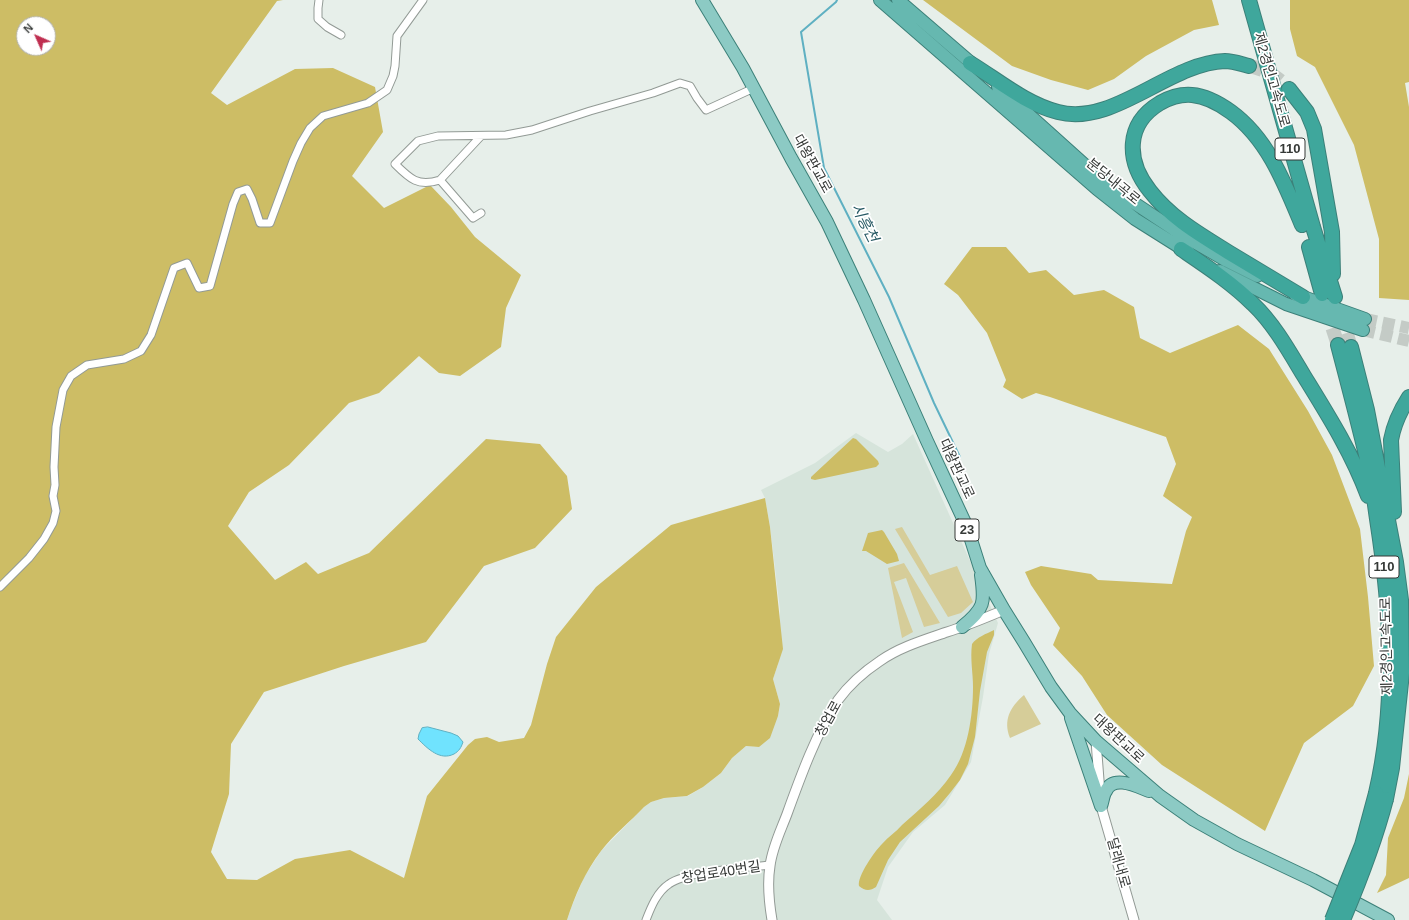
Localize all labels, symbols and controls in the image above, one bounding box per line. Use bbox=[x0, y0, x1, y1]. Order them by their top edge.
north arrow bbox=[16, 16, 56, 56]
text: N bbox=[21, 21, 35, 35]
street label: 제2경인고속도로 bbox=[1249, 31, 1293, 129]
street label: 대왕판교로 bbox=[789, 132, 835, 196]
road number: 110 bbox=[1275, 138, 1305, 160]
street label: 분당내곡로 bbox=[1083, 155, 1143, 209]
water label: 시흥천 bbox=[847, 200, 881, 246]
street label: 대왕판교로 bbox=[935, 436, 977, 502]
road number: 23 bbox=[955, 519, 979, 541]
road number: 110 bbox=[1369, 556, 1399, 578]
street label: 제2경인고속도로 bbox=[1378, 597, 1396, 695]
street label: 창업로 bbox=[812, 698, 846, 740]
street label: 대왕판교로 bbox=[1089, 711, 1147, 767]
street label: 달래내로 bbox=[1103, 836, 1133, 890]
street label: 창업로40번길 bbox=[680, 858, 762, 888]

